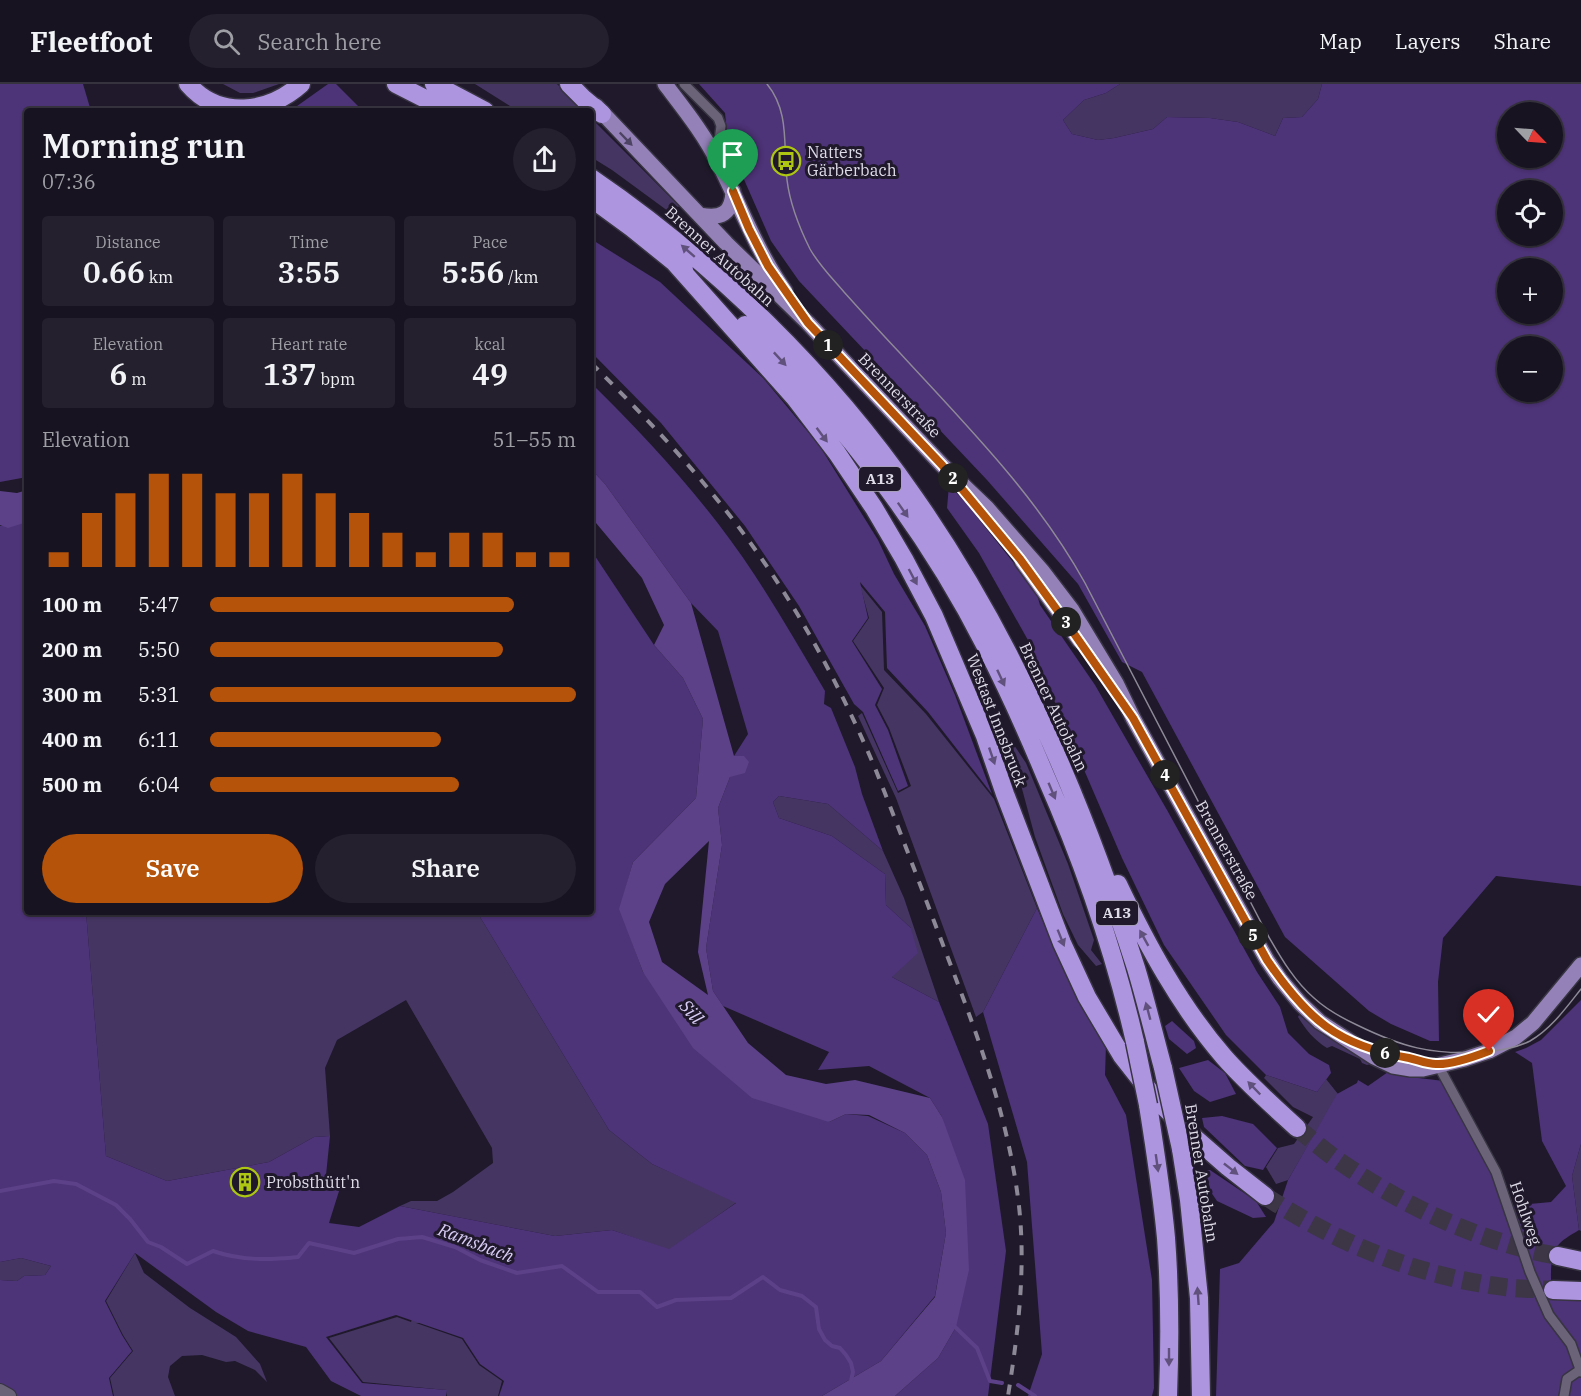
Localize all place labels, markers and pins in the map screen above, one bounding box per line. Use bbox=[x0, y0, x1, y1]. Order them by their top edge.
pin bbox=[707, 129, 758, 191]
place label: Natters Gärberbach bbox=[807, 142, 897, 180]
bus stop icon: Natters Gärberbach bbox=[770, 145, 802, 177]
pin: 1 bbox=[813, 330, 843, 360]
pin: 2 bbox=[938, 463, 968, 493]
pin: 3 bbox=[1051, 607, 1081, 637]
pin: 4 bbox=[1150, 760, 1180, 790]
pin: 5 bbox=[1238, 920, 1268, 950]
pin bbox=[1463, 989, 1514, 1051]
pin: 6 bbox=[1370, 1038, 1400, 1068]
building icon: Probsthütt'n bbox=[229, 1166, 261, 1198]
place label: Probsthütt'n bbox=[266, 1172, 360, 1192]

